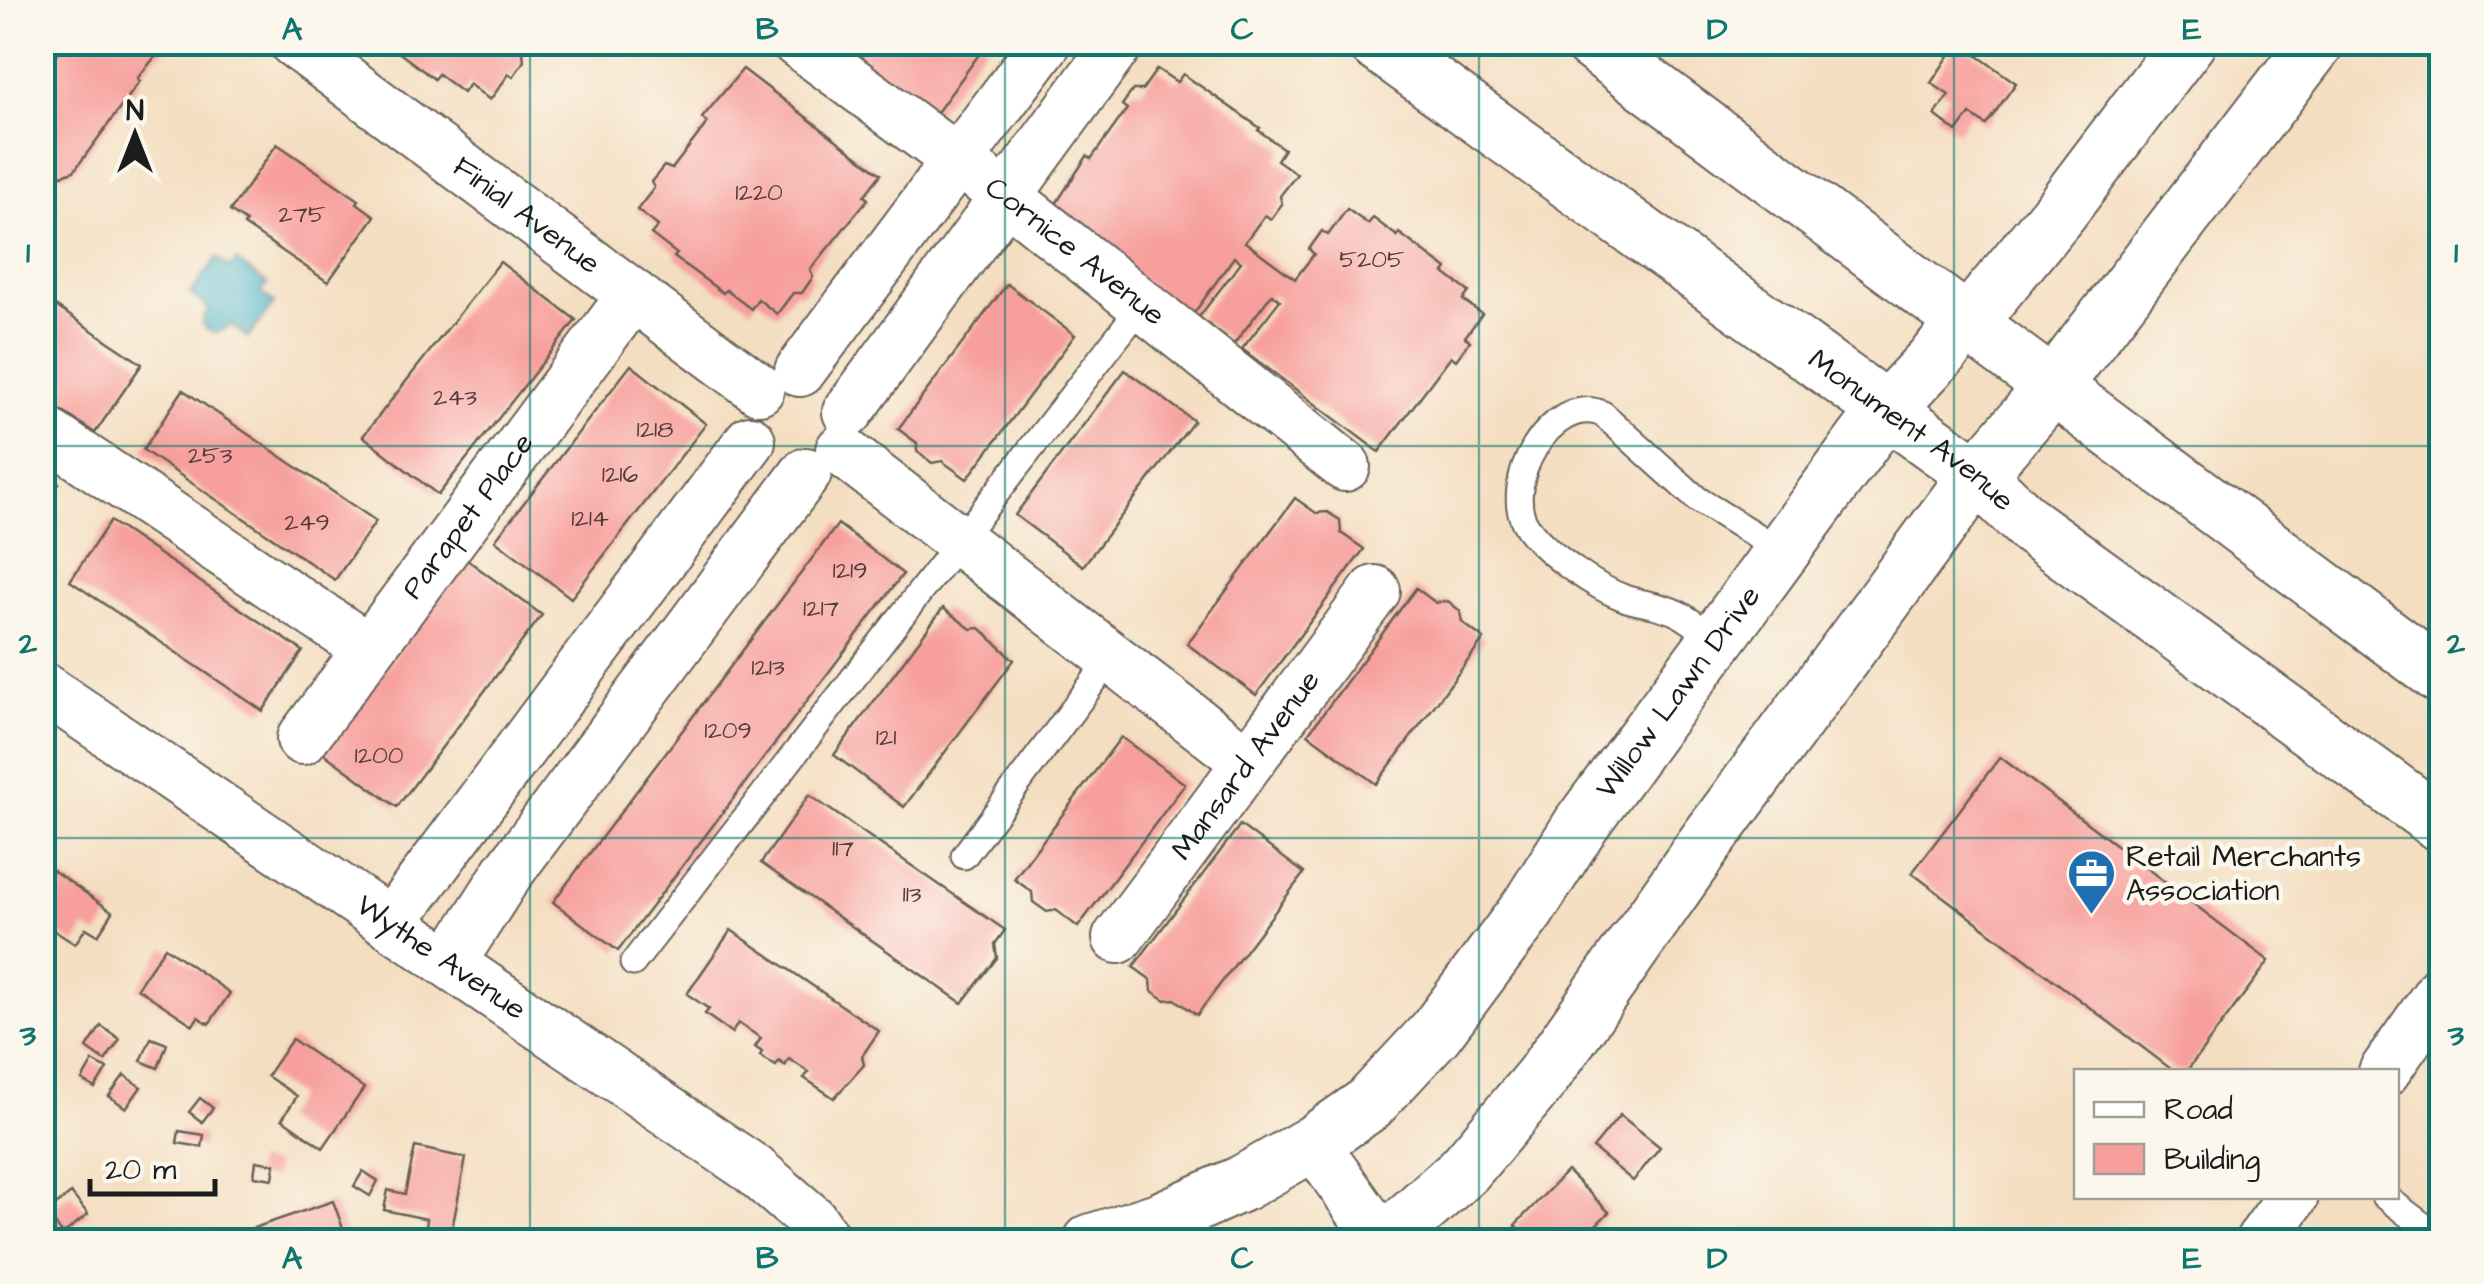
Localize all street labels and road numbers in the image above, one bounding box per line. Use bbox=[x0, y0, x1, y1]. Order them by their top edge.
street label: Finial Avenue bbox=[444, 146, 609, 284]
street label: Cornice Avenue bbox=[976, 167, 1174, 336]
street label: Monument Avenue bbox=[1799, 339, 2024, 521]
street label: Parapet Place bbox=[392, 424, 544, 608]
street label: Willow Lawn Drive bbox=[1586, 577, 1771, 807]
street label: Mansard Avenue bbox=[1162, 662, 1330, 869]
street label: Wythe Avenue bbox=[347, 885, 534, 1030]

